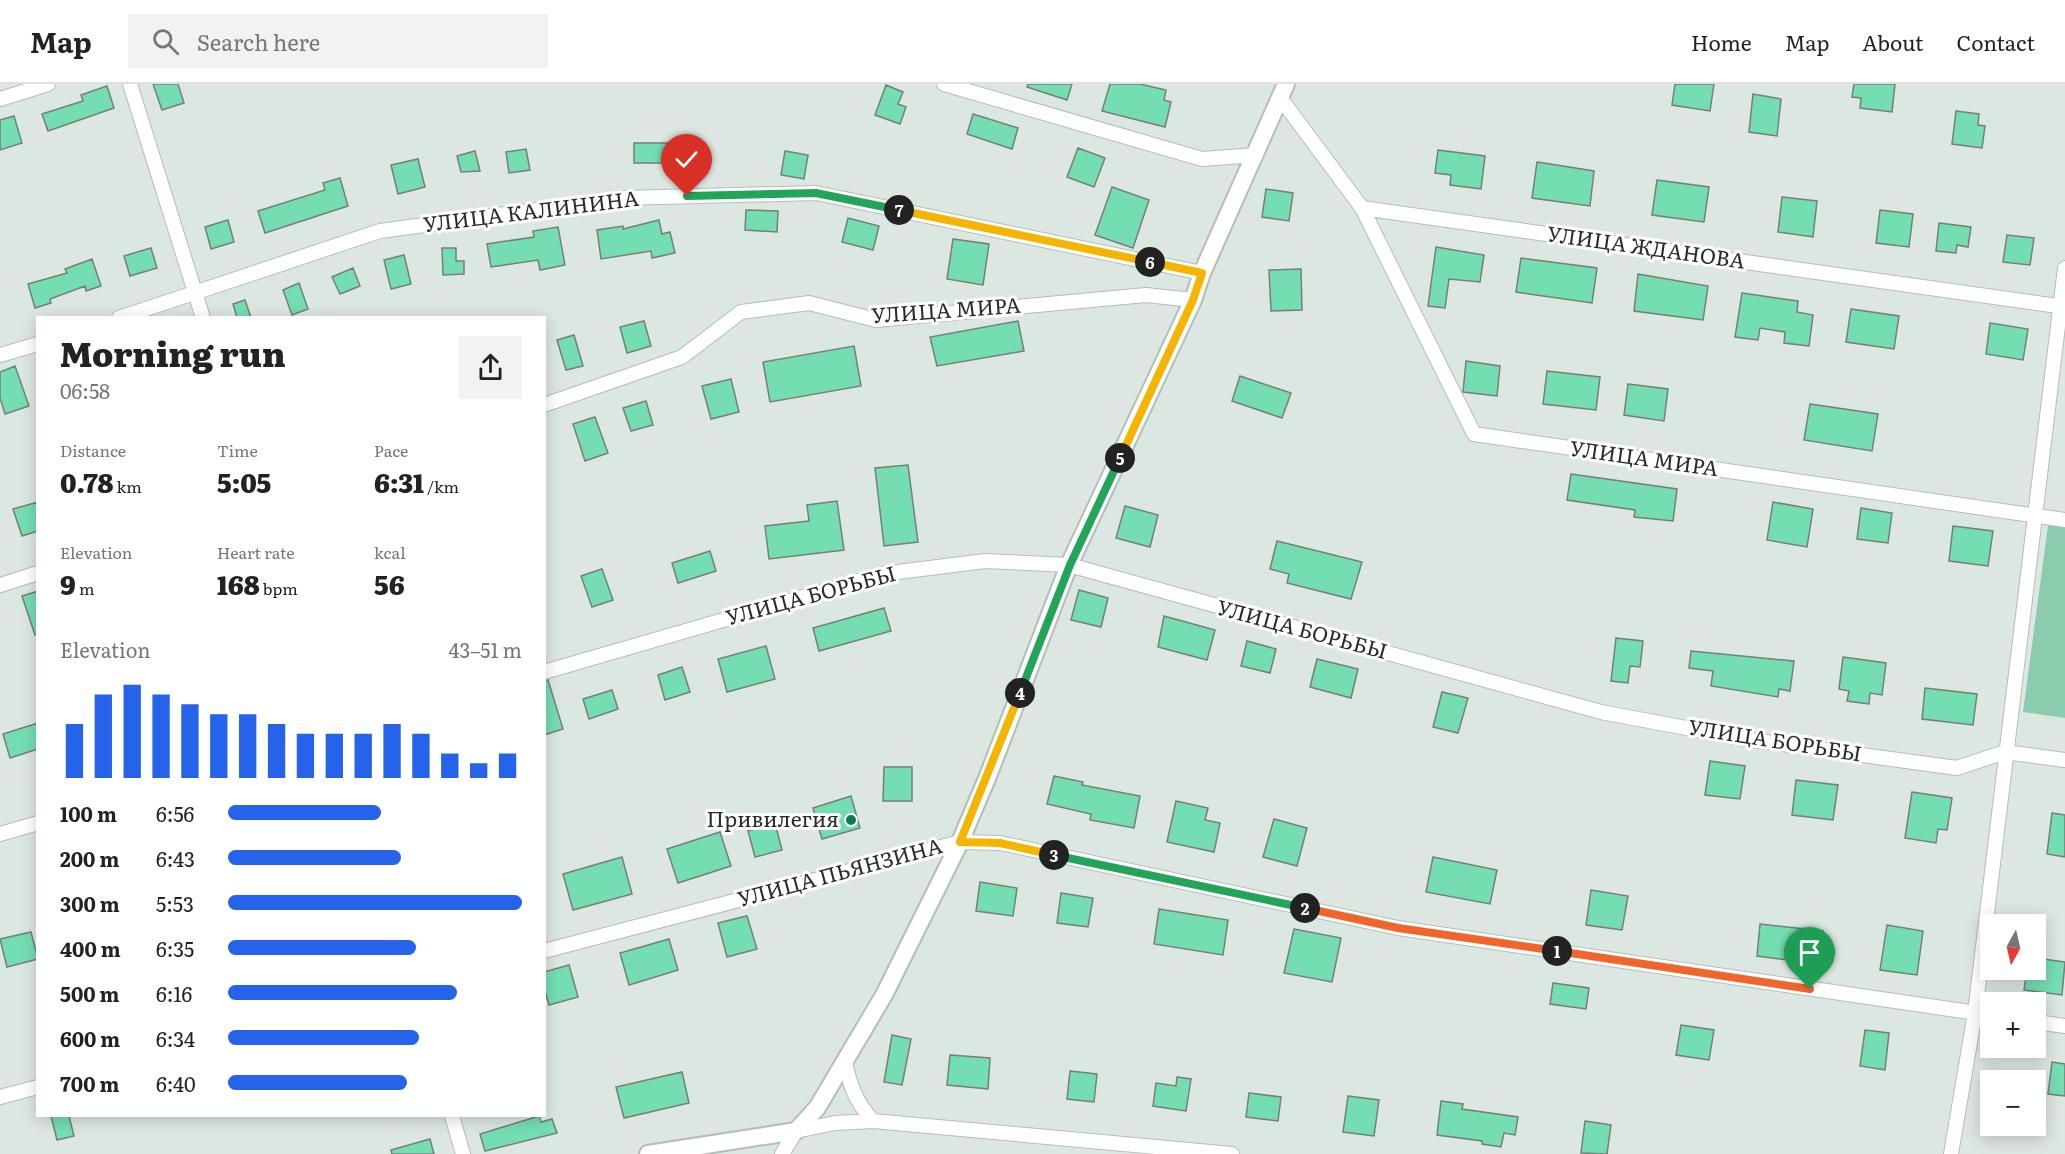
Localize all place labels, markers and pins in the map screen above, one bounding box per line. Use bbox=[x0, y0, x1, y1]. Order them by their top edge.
pin bbox=[661, 134, 712, 196]
pin: 7 bbox=[884, 195, 914, 225]
pin: 6 bbox=[1135, 247, 1165, 277]
pin: 5 bbox=[1105, 443, 1135, 473]
pin: 4 bbox=[1005, 678, 1035, 708]
place label: Привилегия bbox=[707, 802, 839, 833]
marker: Привилегия bbox=[844, 813, 858, 827]
pin: 3 bbox=[1039, 840, 1069, 870]
pin: 2 bbox=[1290, 893, 1320, 923]
pin bbox=[1784, 927, 1835, 989]
pin: 1 bbox=[1542, 936, 1572, 966]

